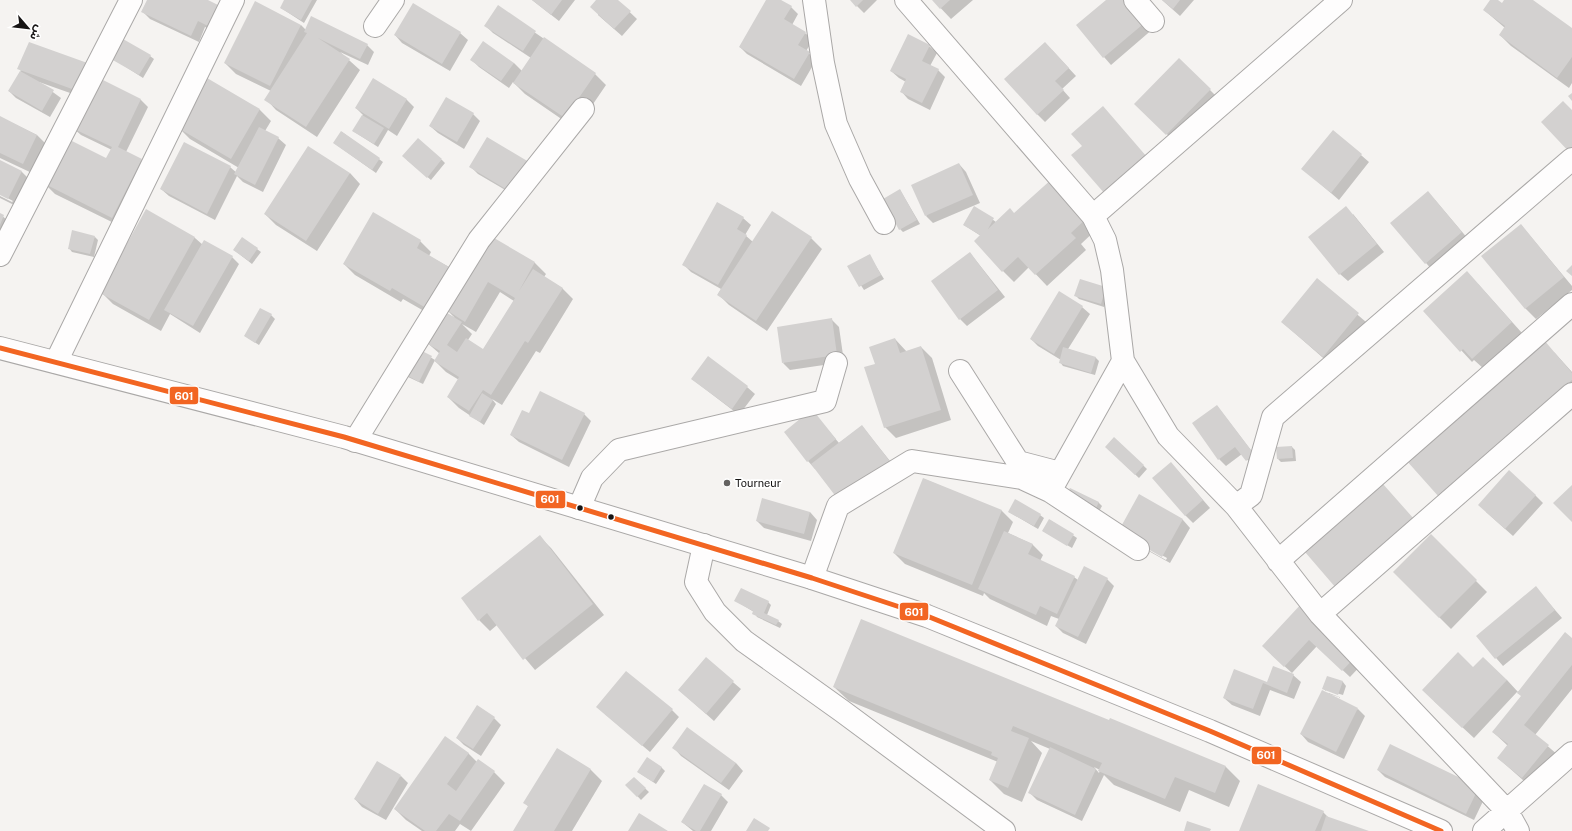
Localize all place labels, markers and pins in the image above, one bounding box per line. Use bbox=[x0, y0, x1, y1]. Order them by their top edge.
place label: Tourneur bbox=[735, 477, 781, 489]
marker: Tourneur bbox=[722, 478, 732, 488]
unlabelled marker bbox=[575, 503, 585, 513]
unlabelled marker bbox=[606, 512, 616, 522]

